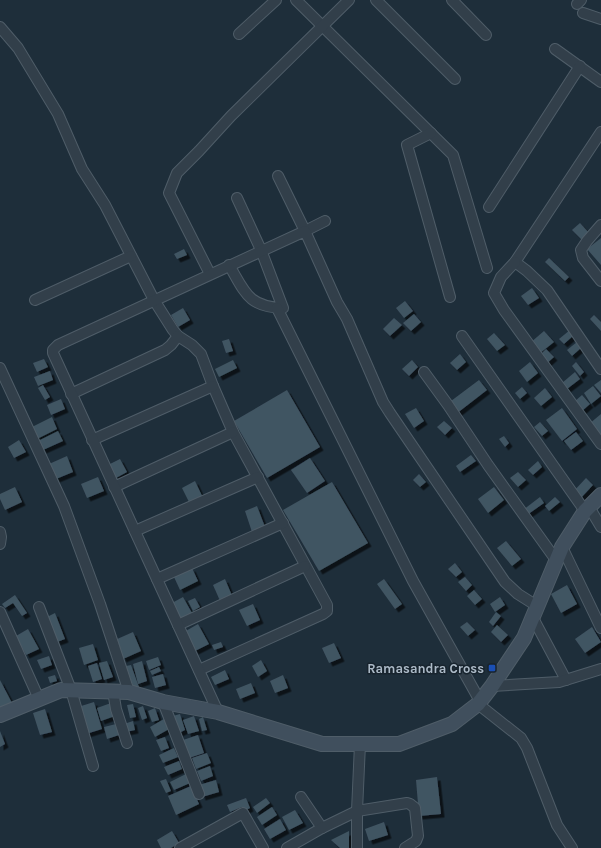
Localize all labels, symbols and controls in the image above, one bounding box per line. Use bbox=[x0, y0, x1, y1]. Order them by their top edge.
place label: Ramasandra Cross bbox=[367, 661, 484, 676]
marker: Ramasandra Cross bbox=[487, 663, 497, 673]

